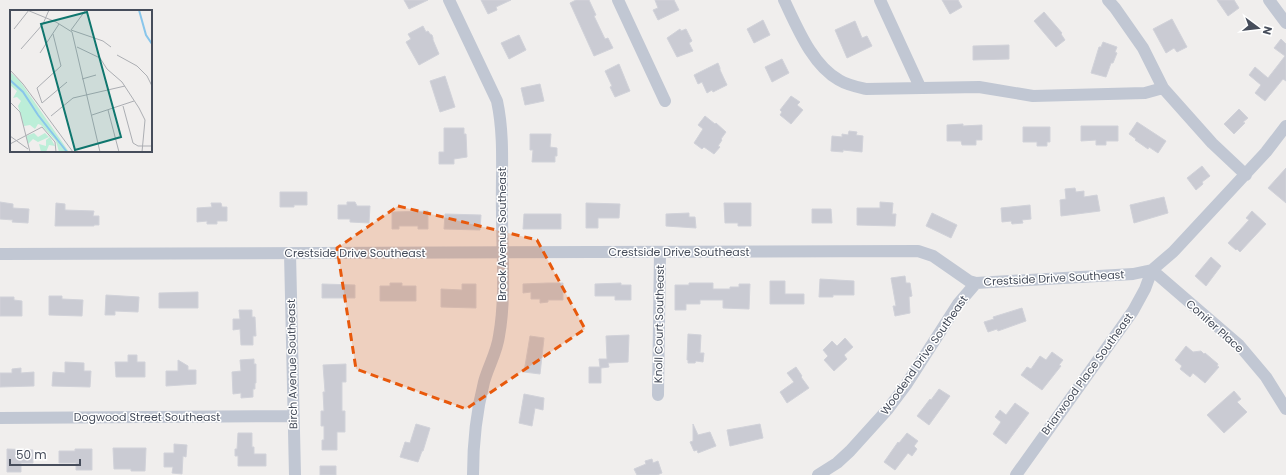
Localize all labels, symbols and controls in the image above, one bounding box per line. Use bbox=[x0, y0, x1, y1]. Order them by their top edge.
north arrow bbox=[1238, 8, 1278, 48]
inset map bbox=[10, 10, 152, 152]
text: N bbox=[1259, 25, 1276, 37]
street label: Brook Avenue Southeast bbox=[494, 167, 510, 301]
street label: Crestside Drive Southeast bbox=[609, 244, 749, 260]
street label: Crestside Drive Southeast bbox=[285, 245, 425, 261]
street label: Knoll Court Southeast bbox=[650, 265, 668, 383]
street label: Crestside Drive Southeast bbox=[983, 266, 1125, 290]
street label: Woodend Drive Southeast bbox=[877, 292, 971, 418]
street label: Conifer Place bbox=[1183, 296, 1248, 356]
street label: Birch Avenue Southeast bbox=[283, 299, 301, 429]
street label: Briarwood Place Southeast bbox=[1037, 310, 1137, 438]
street label: Dogwood Street Southeast bbox=[74, 409, 220, 425]
scale bar bbox=[10, 441, 80, 467]
text: 50 m bbox=[16, 446, 47, 463]

